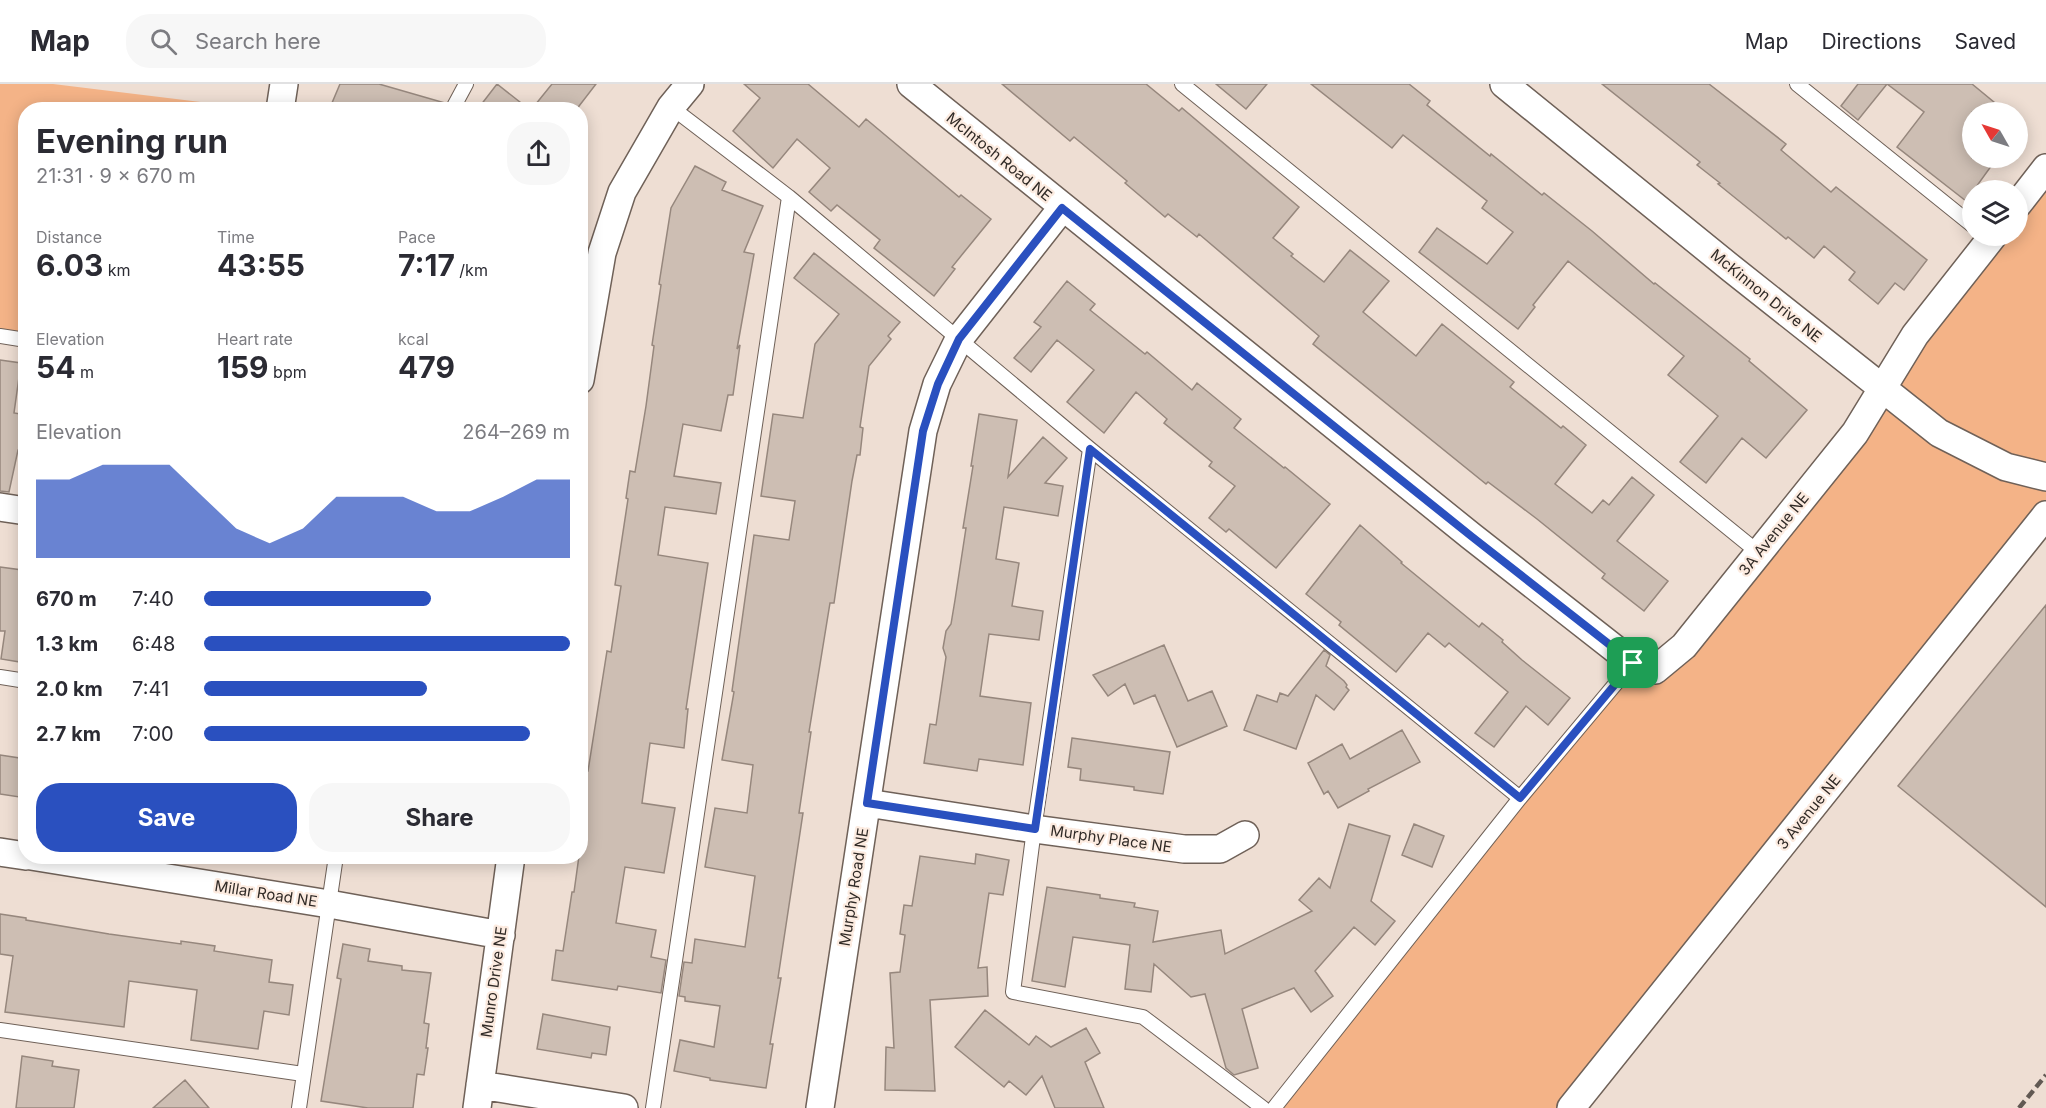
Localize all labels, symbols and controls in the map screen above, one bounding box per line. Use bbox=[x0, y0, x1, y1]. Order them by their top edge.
search box bbox=[126, 14, 546, 68]
text: Map bbox=[30, 24, 90, 58]
icon: search bbox=[147, 25, 180, 58]
text: Search here bbox=[195, 28, 321, 54]
text: Map bbox=[1745, 29, 1788, 54]
text: Directions bbox=[1821, 29, 1922, 54]
text: Saved bbox=[1955, 29, 2016, 54]
north arrow bbox=[1962, 102, 2028, 168]
map controls bbox=[1962, 102, 2028, 246]
street label: McIntosh Road NE bbox=[943, 108, 1056, 205]
text: Evening run bbox=[36, 121, 228, 161]
button: share bbox=[507, 122, 570, 185]
text: 21:31 · 9 × 670 m bbox=[36, 164, 196, 188]
button: layers bbox=[1962, 180, 2028, 246]
text: Distance bbox=[36, 227, 102, 247]
text: Time bbox=[217, 227, 255, 247]
text: Pace bbox=[398, 227, 436, 247]
street label: McKinnon Drive NE bbox=[1707, 245, 1826, 346]
text: 6.03 bbox=[36, 247, 103, 283]
text: 43:55 bbox=[217, 247, 305, 283]
text: 7:17 bbox=[398, 247, 455, 283]
text: km bbox=[103, 260, 131, 280]
text: /km bbox=[455, 260, 488, 280]
text: Elevation bbox=[36, 329, 105, 349]
text: Heart rate bbox=[217, 329, 293, 349]
text: kcal bbox=[398, 329, 429, 349]
text: 54 bbox=[36, 349, 75, 385]
text: 159 bbox=[217, 349, 269, 385]
text: 479 bbox=[398, 349, 455, 385]
text: m bbox=[75, 362, 94, 382]
text: bpm bbox=[269, 362, 307, 382]
text: Elevation bbox=[36, 420, 122, 444]
text: 264–269 m bbox=[462, 420, 570, 444]
street label: 3A Avenue NE bbox=[1734, 488, 1813, 579]
text: 670 m bbox=[36, 587, 97, 611]
text: 7:40 bbox=[132, 587, 174, 611]
text: 1.3 km bbox=[36, 632, 98, 656]
text: 6:48 bbox=[132, 632, 175, 656]
pin bbox=[1607, 637, 1658, 688]
icon: arrive bbox=[1616, 646, 1649, 679]
text: 2.0 km bbox=[36, 677, 103, 701]
text: 7:41 bbox=[132, 677, 169, 701]
text: 2.7 km bbox=[36, 722, 101, 746]
text: 7:00 bbox=[132, 722, 174, 746]
street label: 3 Avenue NE bbox=[1773, 770, 1845, 853]
button: Save bbox=[36, 783, 297, 852]
button: Share bbox=[309, 783, 570, 852]
street label: Murphy Place NE bbox=[1049, 821, 1173, 856]
street label: Murphy Road NE bbox=[835, 826, 872, 947]
street label: Millar Road NE bbox=[213, 876, 319, 911]
street label: Munro Drive NE bbox=[476, 925, 511, 1039]

